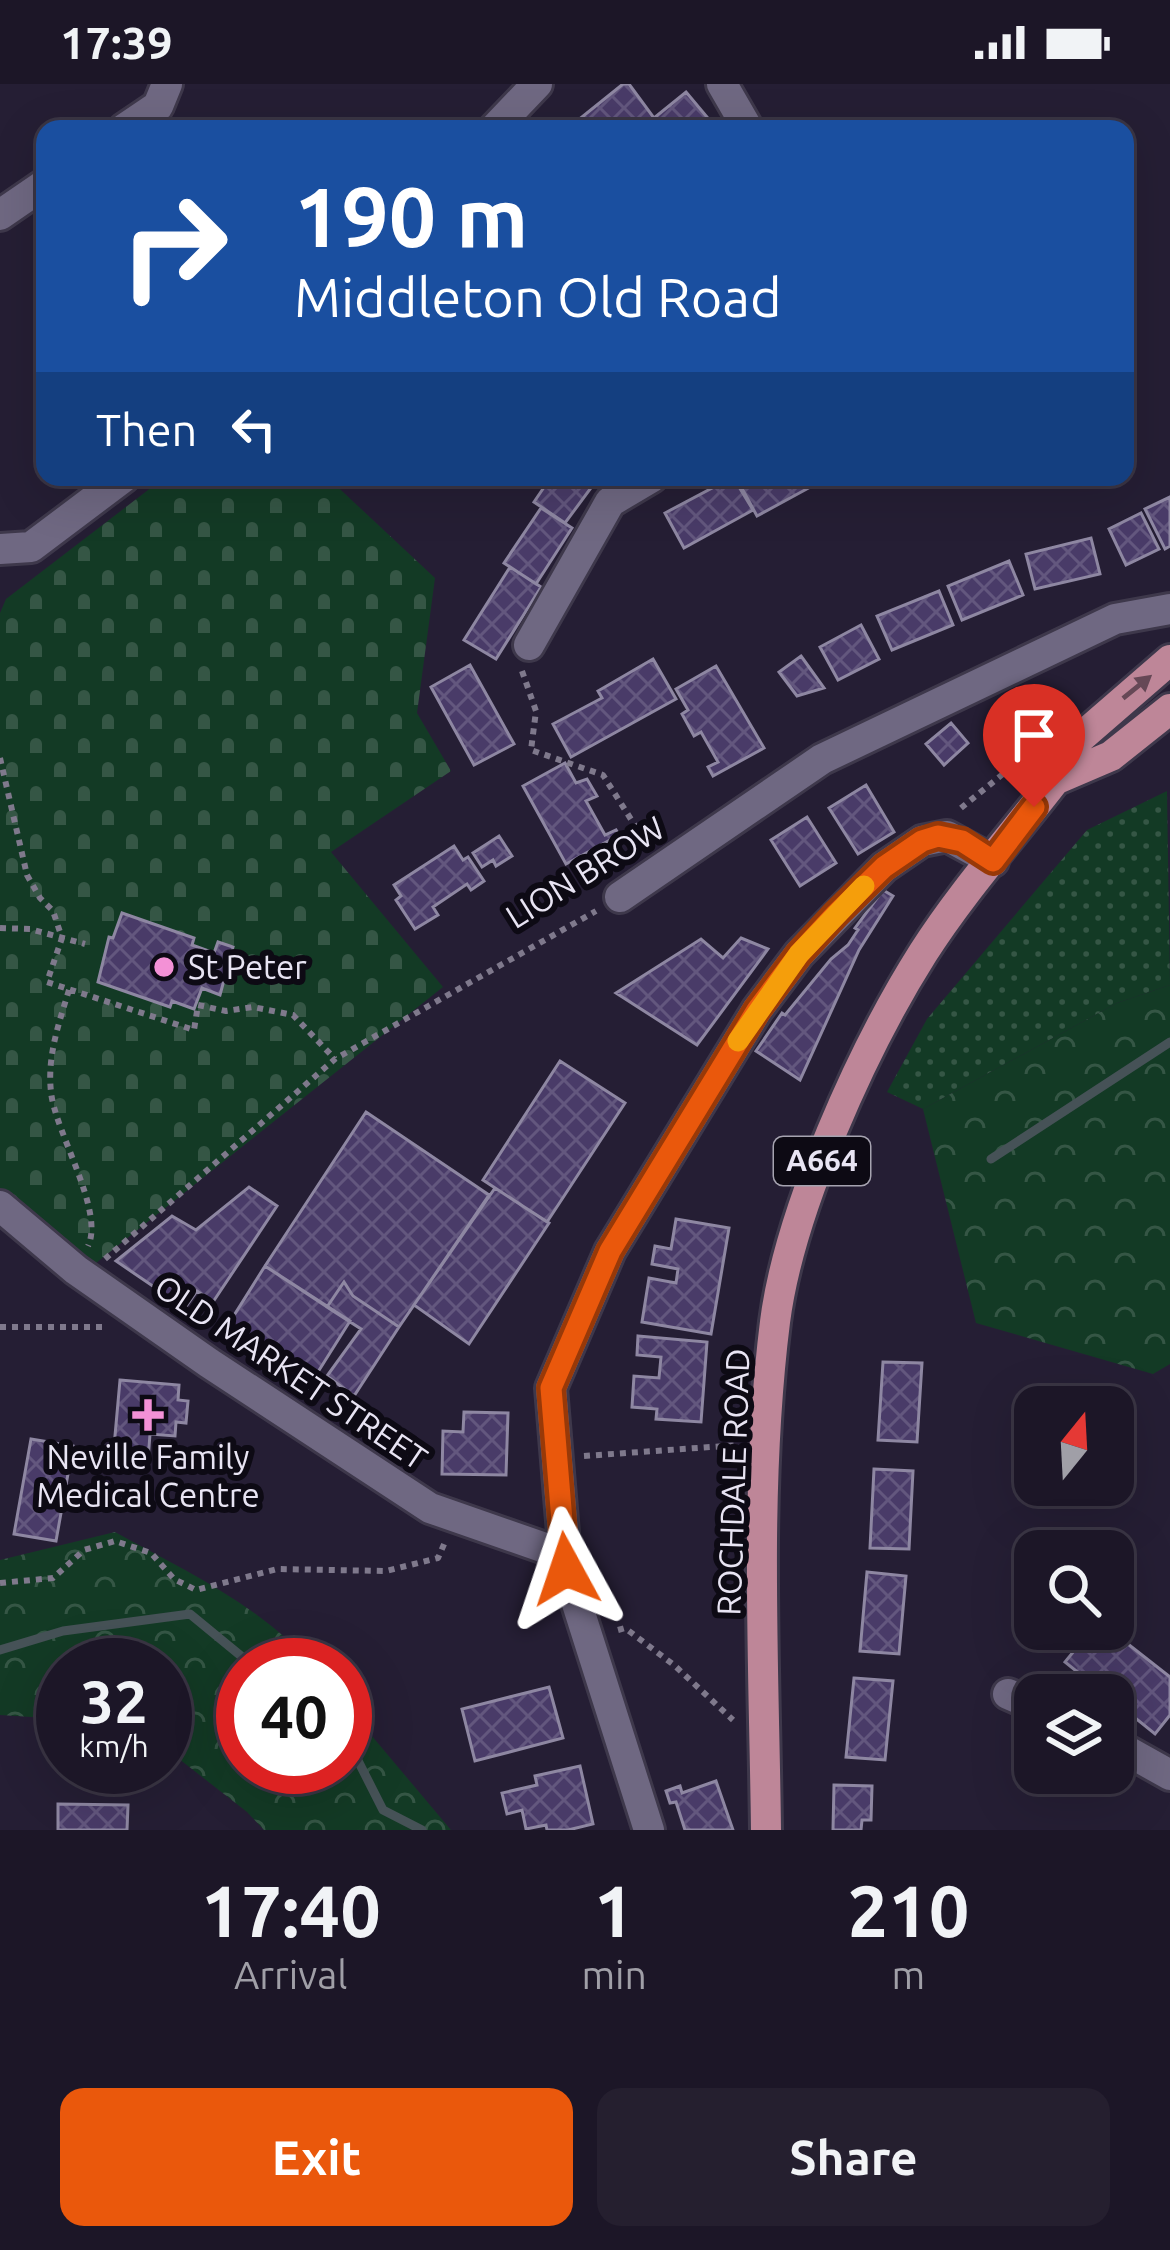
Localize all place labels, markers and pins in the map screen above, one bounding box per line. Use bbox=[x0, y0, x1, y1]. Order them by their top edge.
pin bbox=[983, 684, 1085, 807]
place label: St Peter bbox=[188, 948, 307, 985]
marker: St Peter bbox=[151, 954, 177, 980]
marker: Neville Family Medical Centre bbox=[132, 1399, 164, 1431]
place label: Neville Family Medical Centre bbox=[36, 1438, 260, 1513]

